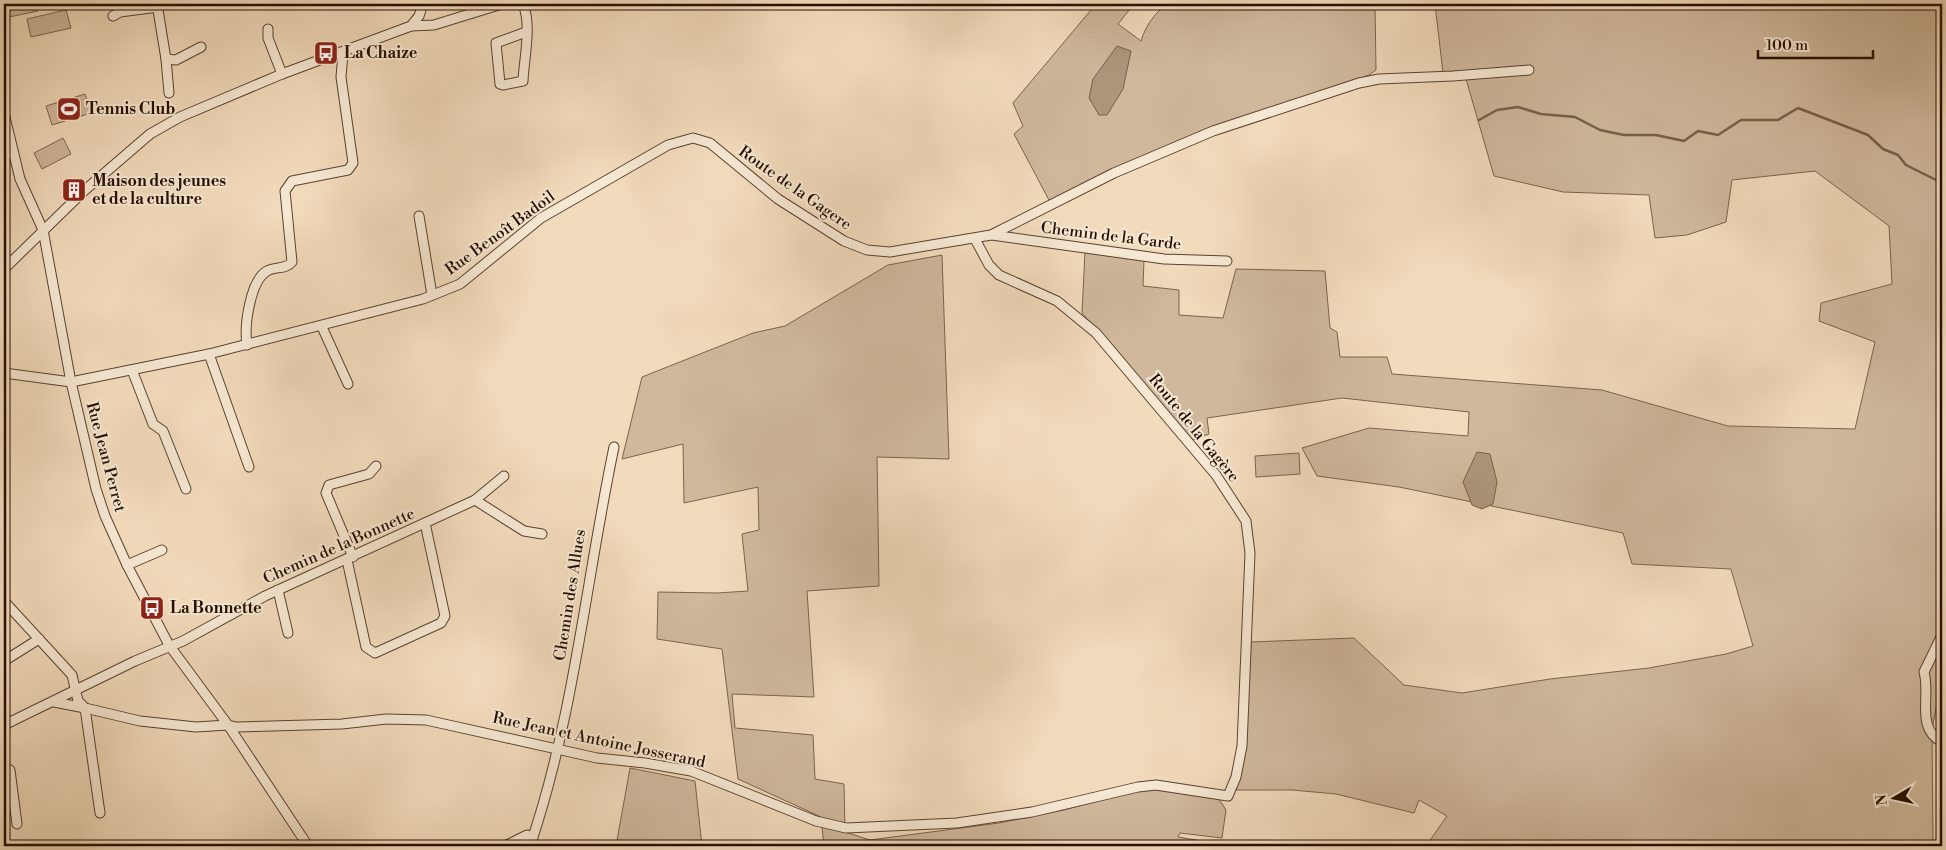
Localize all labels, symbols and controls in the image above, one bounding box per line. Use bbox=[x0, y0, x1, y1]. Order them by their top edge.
scale bar bbox=[1758, 28, 1874, 60]
text: 100 m bbox=[1766, 36, 1808, 55]
bus stop icon: La Chaize bbox=[313, 40, 339, 66]
place label: La Chaize bbox=[344, 43, 418, 63]
sports icon: Tennis Club bbox=[56, 96, 82, 122]
place label: Tennis Club bbox=[86, 99, 175, 119]
street label: Route de la Gagere bbox=[735, 142, 855, 234]
place label: Maison des jeunes et de la culture bbox=[92, 171, 226, 209]
building icon: Maison des jeunes et de la culture bbox=[61, 177, 87, 203]
street label: Rue Benoît Badoil bbox=[441, 186, 559, 280]
street label: Chemin de la Garde bbox=[1040, 217, 1182, 255]
street label: Route de la Gagère bbox=[1144, 370, 1244, 486]
street label: Rue Jean Perret bbox=[82, 400, 130, 515]
street label: Chemin de la Bonnette bbox=[260, 504, 418, 588]
street label: Chemin des Allues bbox=[550, 528, 590, 662]
bus stop icon: La Bonnette bbox=[139, 595, 165, 621]
place label: La Bonnette bbox=[170, 598, 262, 618]
street label: Rue Jean et Antoine Josserand bbox=[491, 708, 707, 772]
north arrow bbox=[1868, 772, 1918, 822]
text: N bbox=[1872, 793, 1892, 807]

